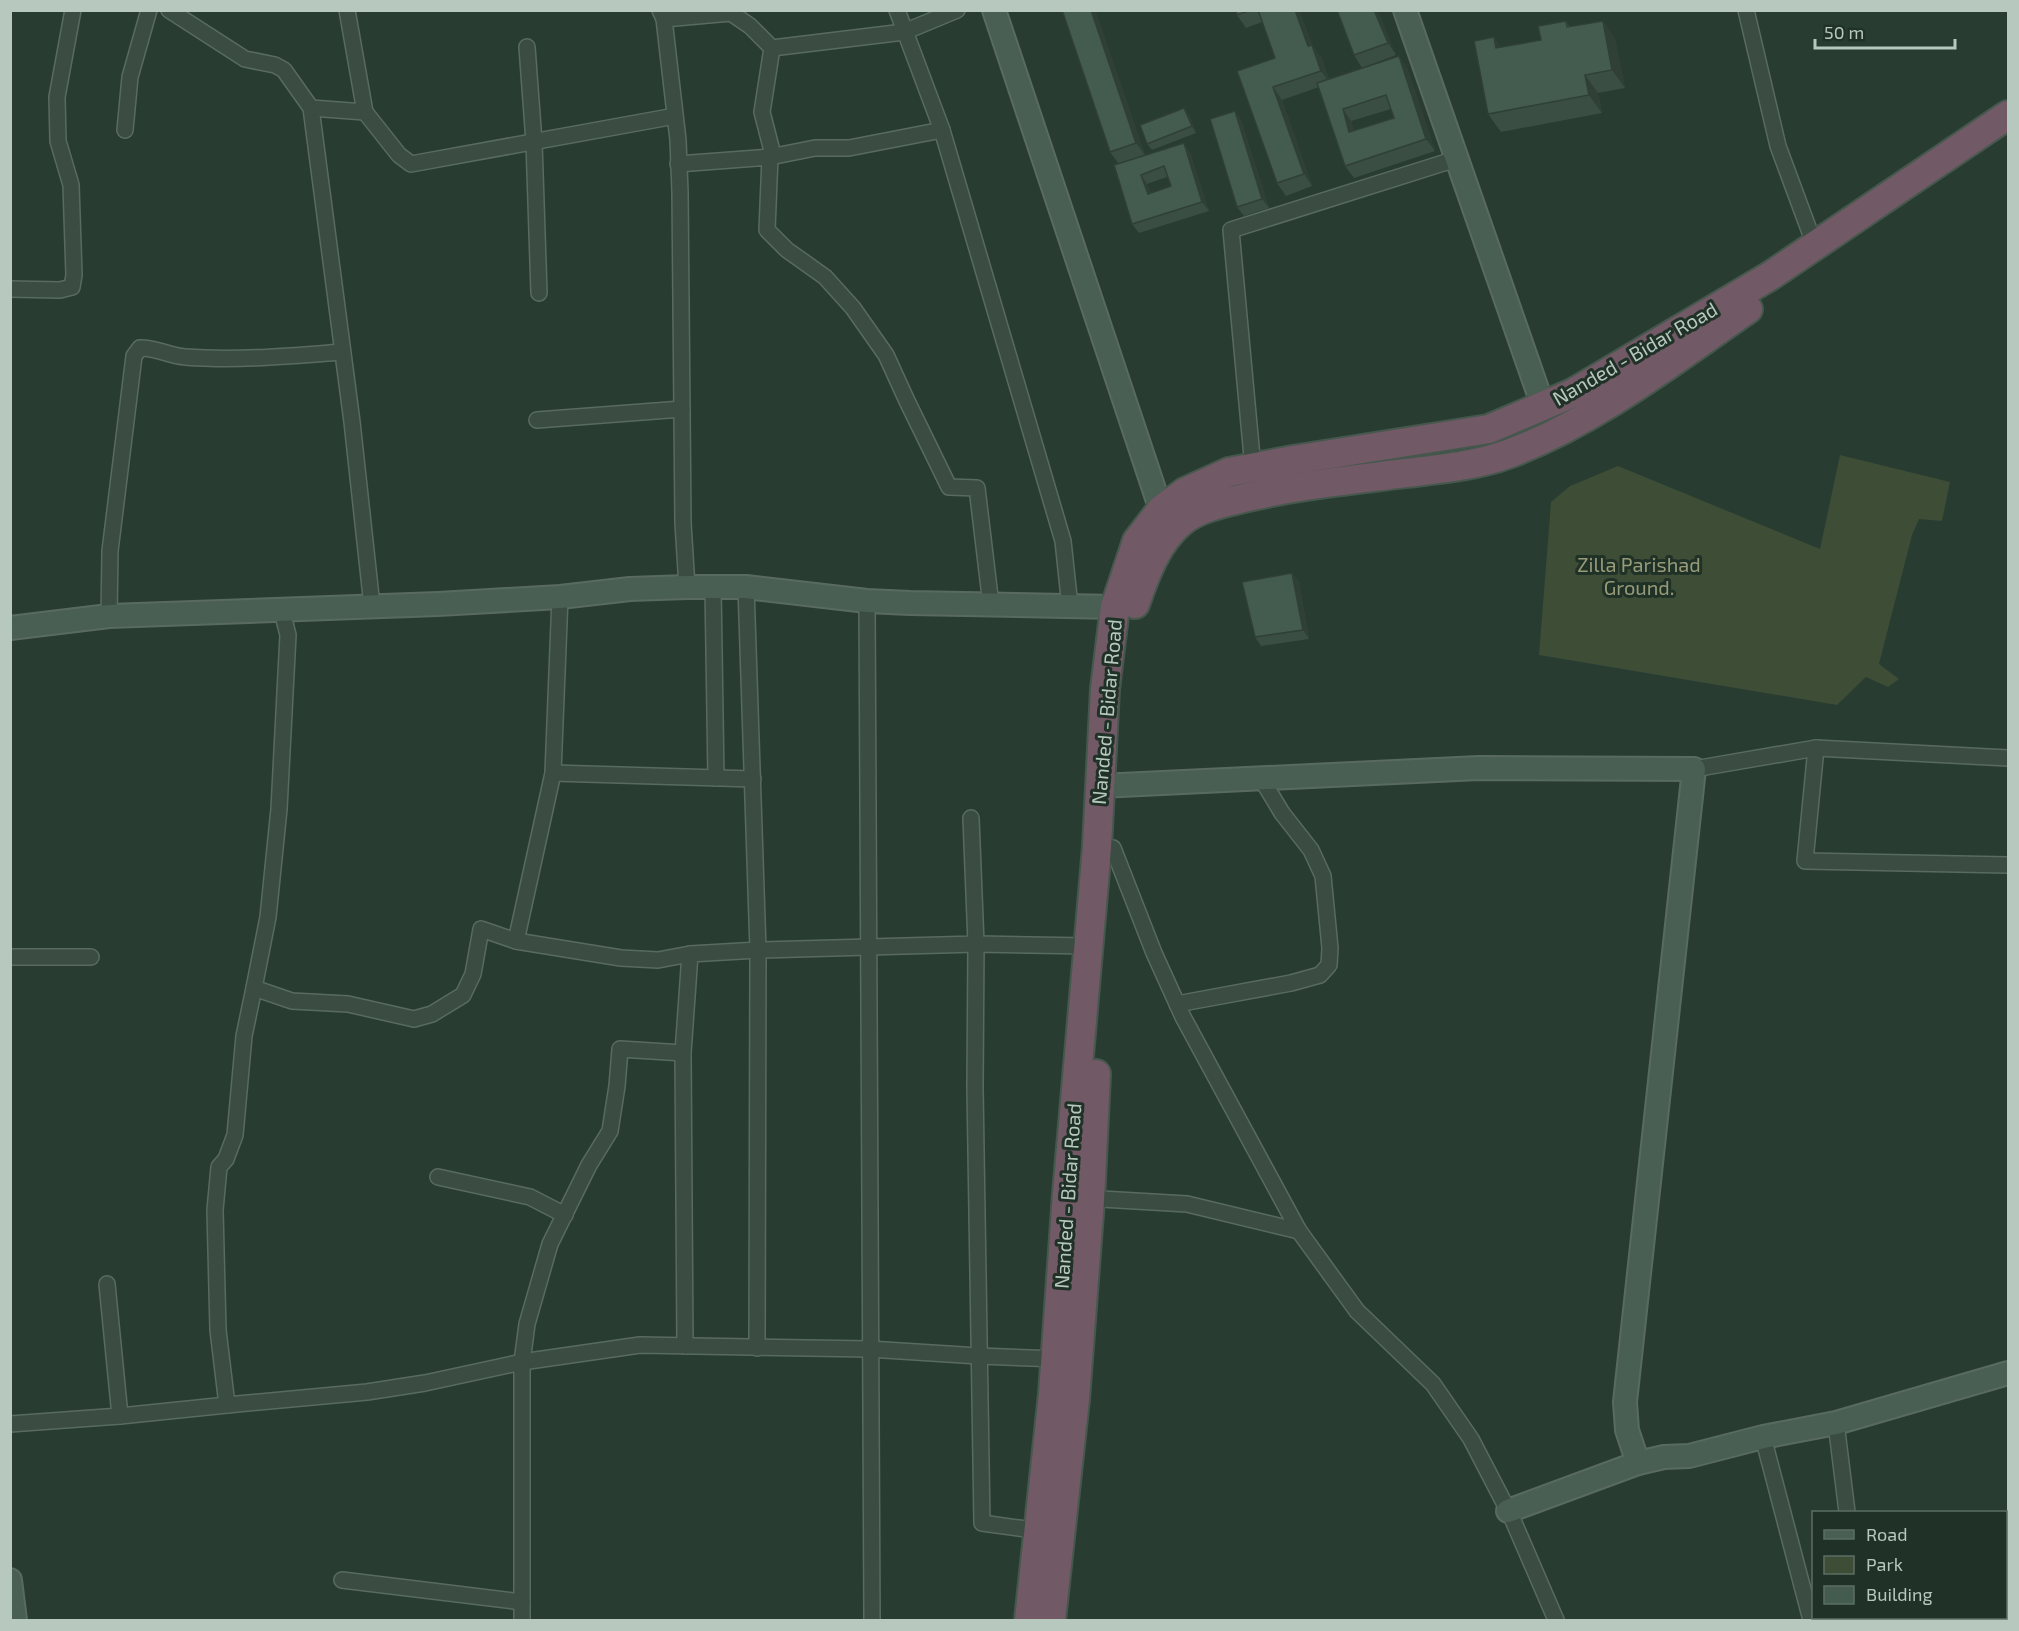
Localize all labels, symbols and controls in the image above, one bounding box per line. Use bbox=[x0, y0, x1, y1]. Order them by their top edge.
scale bar bbox=[1815, 12, 1954, 50]
text: 50 m bbox=[1824, 21, 1864, 43]
street label: Nanded - Bidar Road bbox=[1548, 296, 1721, 410]
park label: Zilla Parishad Ground. bbox=[1577, 552, 1701, 599]
street label: Nanded - Bidar Road bbox=[1086, 618, 1126, 806]
street label: Nanded - Bidar Road bbox=[1049, 1102, 1085, 1290]
legend bbox=[1812, 1511, 2007, 1619]
text: Road bbox=[1866, 1523, 1907, 1545]
text: Park bbox=[1866, 1553, 1903, 1575]
text: Building bbox=[1866, 1583, 1933, 1605]

